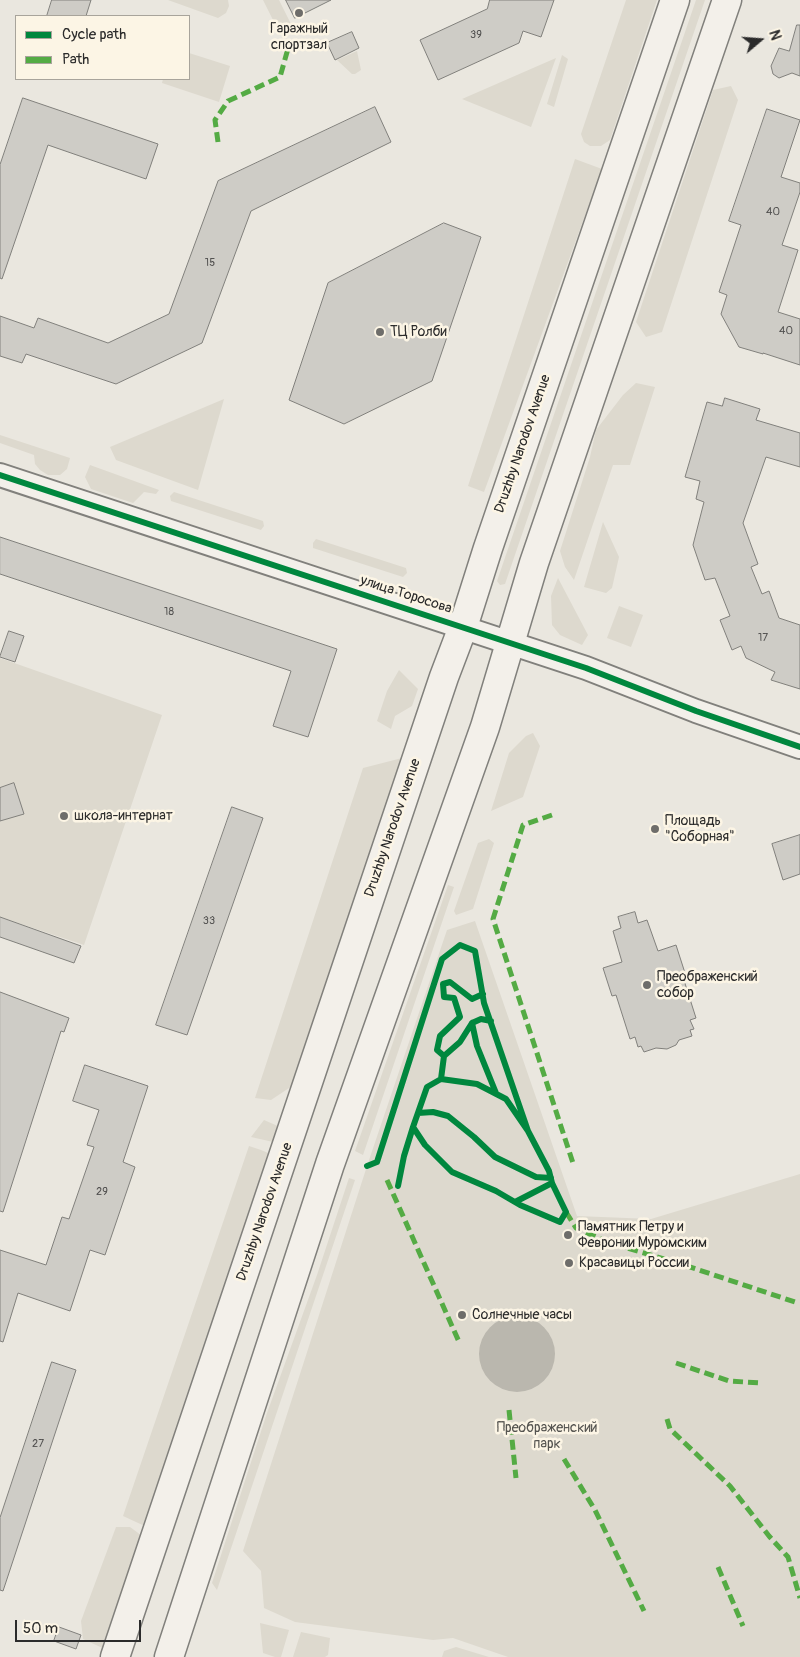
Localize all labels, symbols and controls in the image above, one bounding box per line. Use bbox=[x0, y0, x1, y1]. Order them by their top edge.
marker: Гаражный спортзал bbox=[293, 7, 305, 19]
legend bbox=[15, 15, 190, 80]
north arrow bbox=[735, 15, 785, 65]
place label: Гаражный спортзал bbox=[270, 21, 328, 54]
text: Cycle path bbox=[62, 25, 126, 44]
house number: 39 bbox=[470, 28, 482, 42]
text: N bbox=[765, 28, 784, 42]
text: Path bbox=[62, 50, 89, 69]
house number: 40 bbox=[766, 205, 780, 219]
house number: 15 bbox=[205, 256, 215, 270]
place label: ТЦ Ролби bbox=[390, 324, 447, 340]
house number: 40 bbox=[779, 324, 793, 338]
marker: ТЦ Ролби bbox=[374, 326, 386, 338]
street label: Druzhby Narodov Avenue bbox=[491, 373, 555, 515]
street label: улица Торосова bbox=[358, 572, 454, 618]
house number: 18 bbox=[164, 605, 174, 619]
house number: 17 bbox=[758, 631, 768, 645]
street label: Druzhby Narodov Avenue bbox=[361, 757, 425, 899]
place label: школа-интернат bbox=[74, 808, 173, 824]
marker: школа-интернат bbox=[58, 810, 70, 822]
place label: Площадь "Соборная" bbox=[665, 813, 735, 846]
marker: Площадь "Соборная" bbox=[649, 823, 661, 835]
house number: 33 bbox=[203, 914, 215, 928]
place label: Преображенский собор bbox=[657, 969, 758, 1002]
marker: Преображенский собор bbox=[641, 979, 653, 991]
street label: Druzhby Narodov Avenue bbox=[233, 1141, 297, 1283]
house number: 29 bbox=[96, 1185, 108, 1199]
place label: Памятник Петру и Февронии Муромским bbox=[578, 1219, 707, 1252]
marker: Памятник Петру и Февронии Муромским bbox=[562, 1229, 574, 1241]
place label: Красавицы России bbox=[579, 1255, 689, 1271]
marker: Красавицы России bbox=[563, 1257, 575, 1269]
place label: Солнечные часы bbox=[472, 1307, 572, 1323]
marker: Солнечные часы bbox=[456, 1309, 468, 1321]
park label: Преображенский парк bbox=[497, 1420, 597, 1452]
house number: 27 bbox=[32, 1437, 44, 1451]
scale bar bbox=[18, 1610, 144, 1642]
text: 50 m bbox=[23, 1619, 58, 1638]

